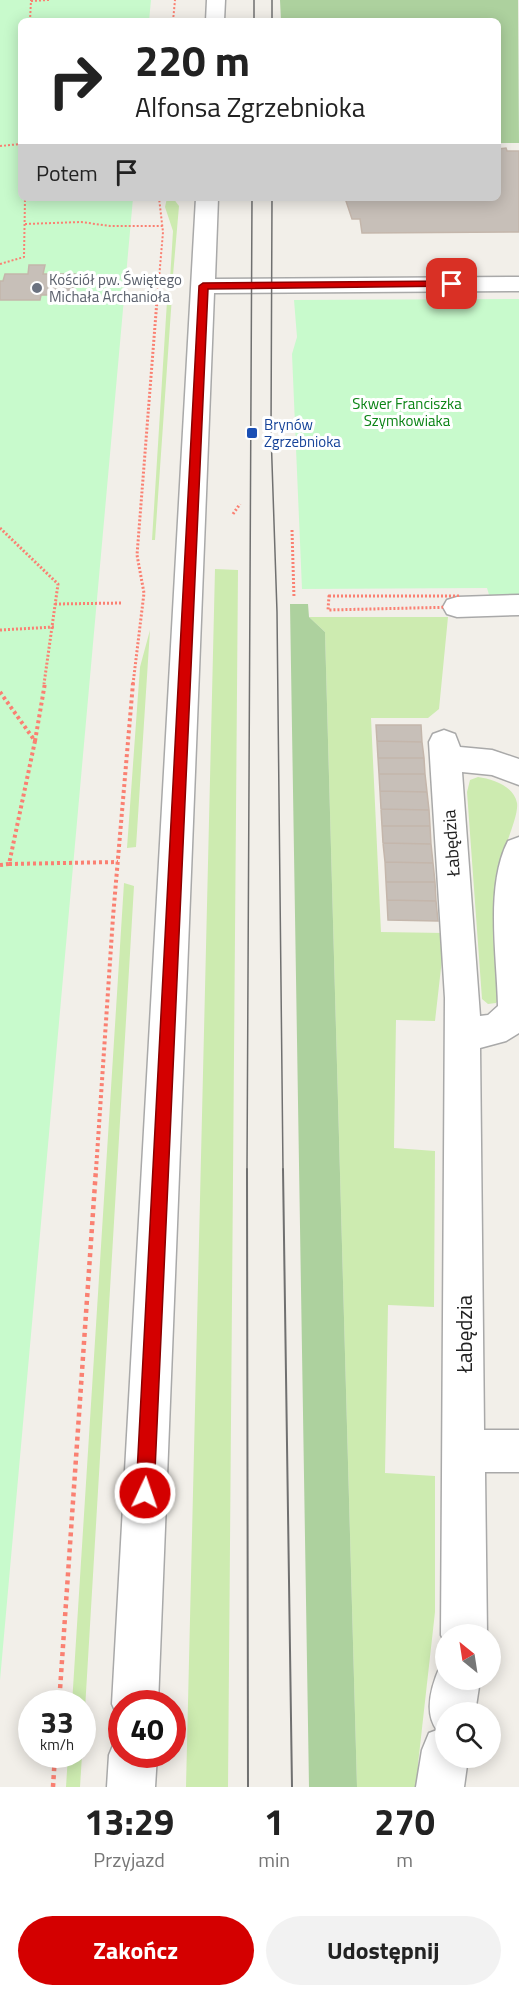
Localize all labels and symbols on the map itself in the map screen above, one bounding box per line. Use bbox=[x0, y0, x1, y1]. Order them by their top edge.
pin bbox=[426, 258, 477, 309]
place label: Kościół pw. Świętego Michała Archanioła bbox=[49, 268, 182, 308]
marker: Kościół pw. Świętego Michała Archanioła bbox=[30, 281, 44, 295]
park label: Skwer Franciszka Szymkowiaka bbox=[352, 392, 462, 432]
place label: Brynów Zgrzebnioka bbox=[264, 413, 341, 453]
marker: Brynów Zgrzebnioka bbox=[245, 426, 259, 440]
street label: Łabędzia bbox=[435, 809, 467, 878]
street label: Łabędzia bbox=[448, 1294, 480, 1374]
position arrow bbox=[113, 1461, 177, 1525]
north arrow bbox=[435, 1624, 501, 1690]
speed limit sign: 40 bbox=[108, 1690, 186, 1768]

